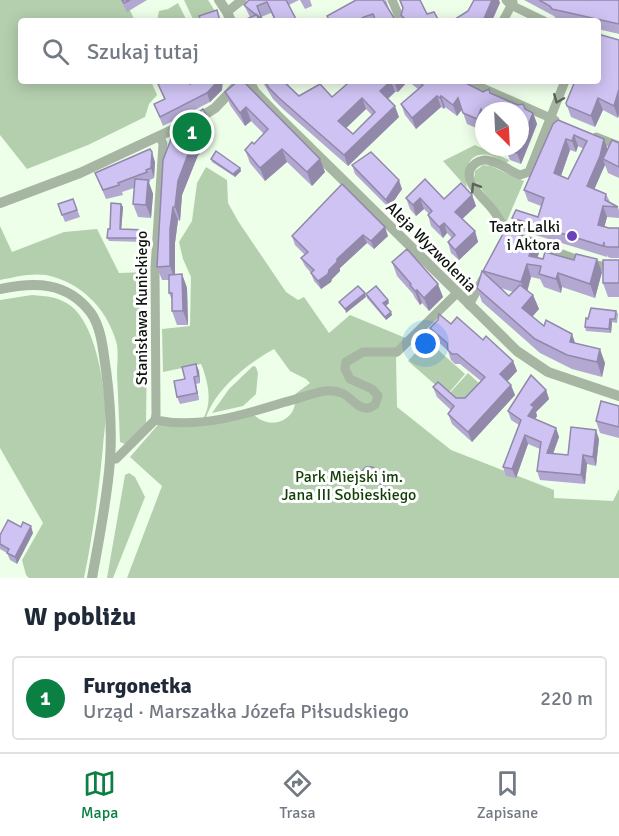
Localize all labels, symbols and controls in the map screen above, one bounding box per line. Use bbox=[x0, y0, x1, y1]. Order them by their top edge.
search box bbox=[18, 18, 601, 84]
icon: search bbox=[39, 35, 72, 68]
text: Szukaj tutaj bbox=[87, 38, 199, 65]
one-way arrow bbox=[553, 93, 565, 104]
north arrow bbox=[475, 102, 529, 156]
pin: 1 bbox=[172, 110, 212, 154]
one-way arrow bbox=[472, 182, 483, 193]
street label: Aleja Wyzwolenia bbox=[382, 198, 480, 296]
place label: Teatr Lalki i Aktora bbox=[489, 217, 560, 255]
marker: Teatr Lalki i Aktora bbox=[565, 229, 579, 243]
street label: Stanisława Kunickiego bbox=[132, 231, 152, 385]
your location bbox=[411, 329, 440, 358]
park label: Park Miejski im. Jana III Sobieskiego bbox=[282, 467, 416, 505]
text: W pobliżu bbox=[24, 601, 136, 633]
text: Furgonetka bbox=[83, 672, 192, 699]
text: 1 bbox=[40, 686, 51, 711]
text: 220 m bbox=[540, 686, 593, 711]
text: Urząd · Marszałka Józefa Piłsudskiego bbox=[83, 699, 409, 724]
tab: Mapa bbox=[81, 767, 118, 823]
tab: Trasa bbox=[280, 767, 316, 823]
tab: Zapisane bbox=[477, 767, 538, 823]

